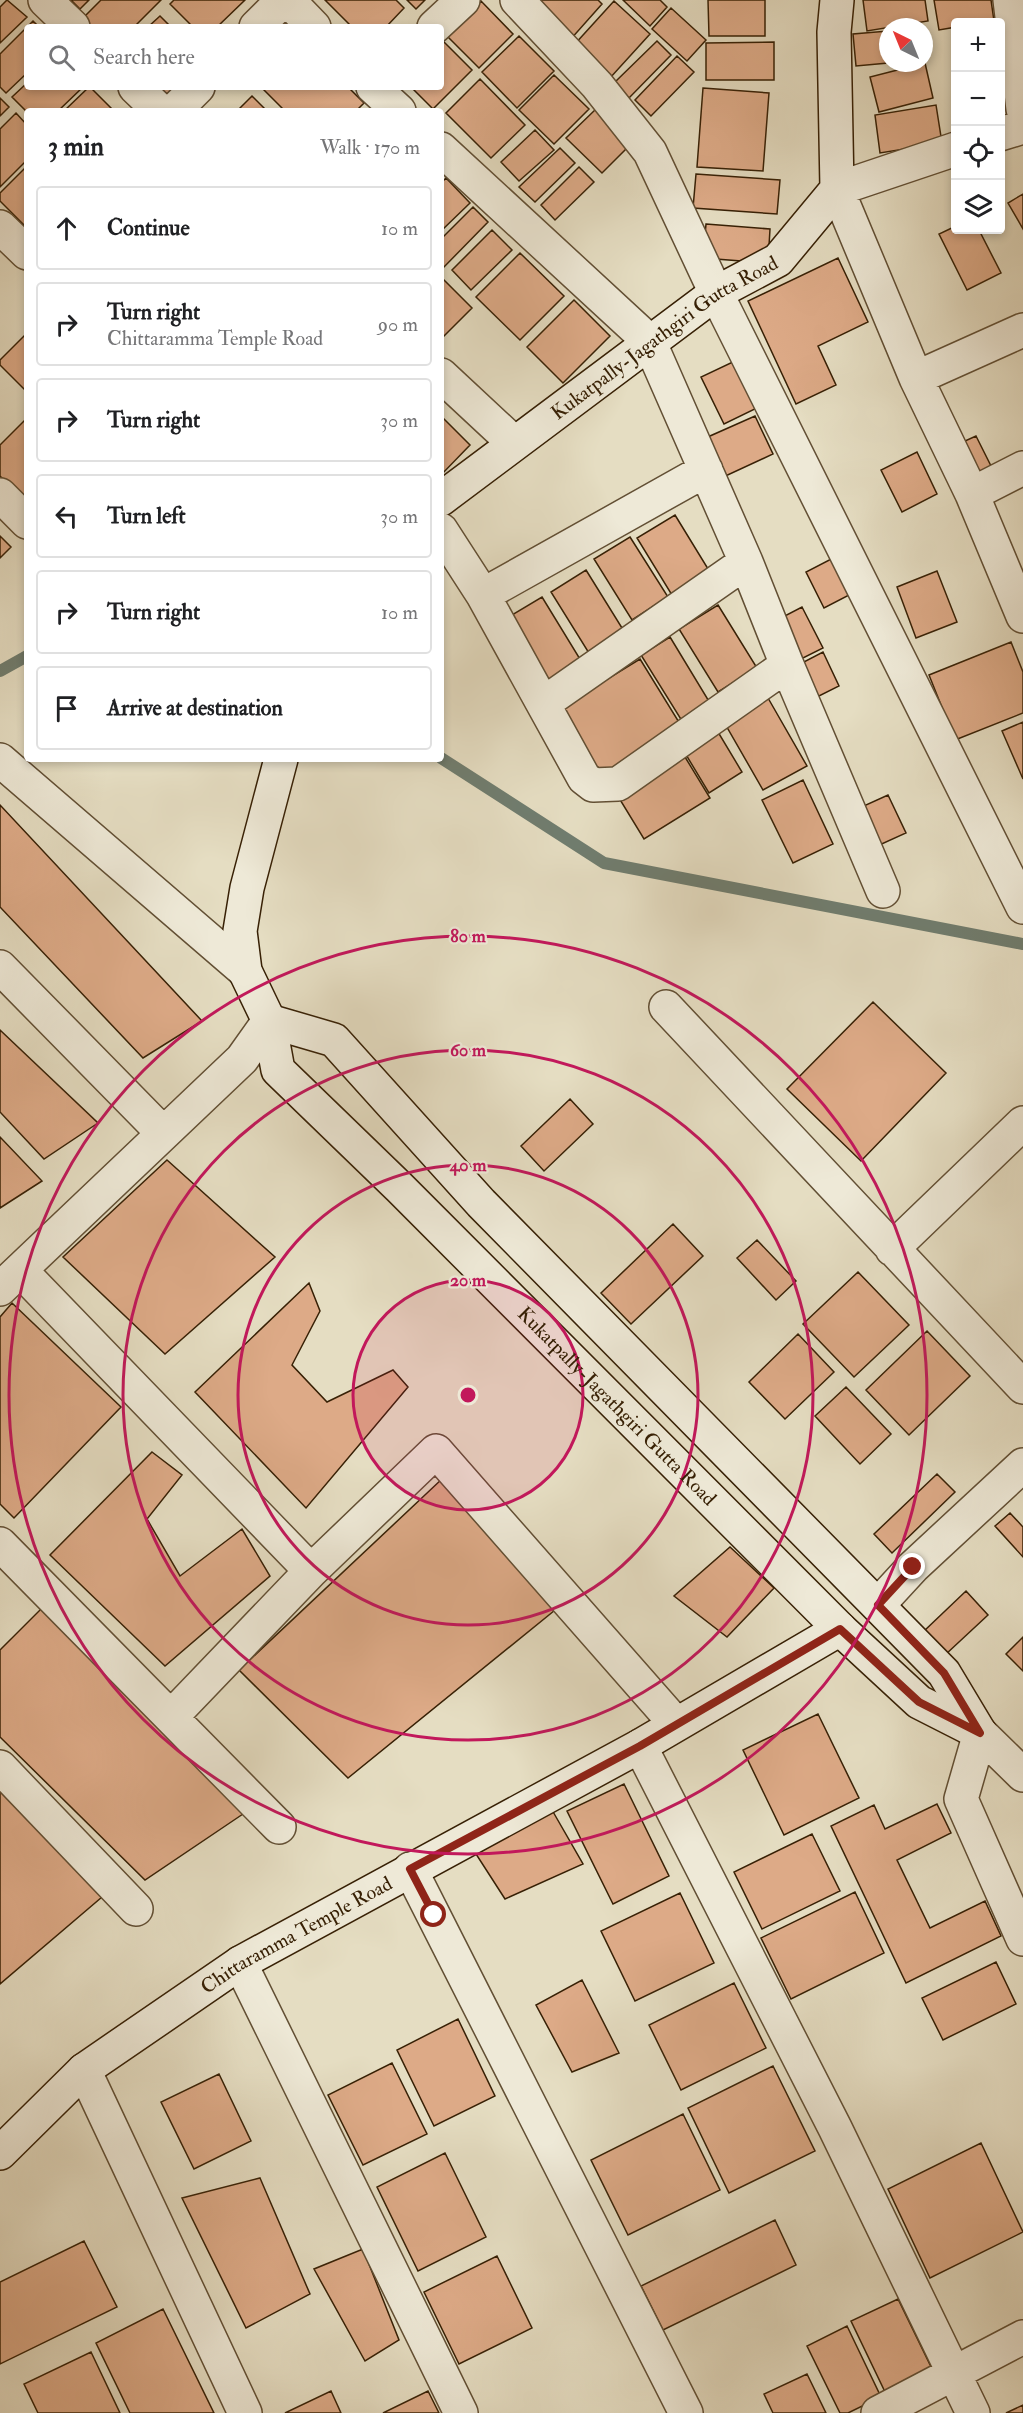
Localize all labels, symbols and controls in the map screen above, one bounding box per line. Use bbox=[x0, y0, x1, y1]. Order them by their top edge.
north arrow bbox=[879, 18, 933, 72]
map controls bbox=[951, 18, 1005, 234]
button: + bbox=[951, 18, 1005, 72]
search box bbox=[24, 24, 444, 90]
icon: search bbox=[45, 41, 78, 74]
text: Search here bbox=[93, 43, 195, 71]
button: − bbox=[951, 72, 1005, 126]
button: locate bbox=[951, 126, 1005, 180]
text: 3 min bbox=[48, 131, 104, 163]
text: Walk · 170 m bbox=[320, 135, 420, 160]
button: layers bbox=[951, 180, 1005, 234]
icon: ahead bbox=[50, 212, 83, 245]
text: Continue bbox=[107, 214, 190, 242]
text: 10 m bbox=[381, 216, 418, 241]
street label: Kukatpally-Jagathgiri Gutta Road bbox=[546, 250, 782, 425]
text: Turn right bbox=[107, 298, 200, 326]
icon: right bbox=[50, 308, 83, 341]
text: 90 m bbox=[378, 312, 418, 337]
text: Chittaramma Temple Road bbox=[107, 326, 323, 351]
icon: right bbox=[50, 404, 83, 437]
text: Turn right bbox=[107, 406, 200, 434]
text: 30 m bbox=[380, 408, 418, 433]
icon: left bbox=[50, 500, 83, 533]
text: Turn left bbox=[107, 502, 186, 530]
text: 30 m bbox=[380, 504, 418, 529]
icon: right bbox=[50, 596, 83, 629]
text: Turn right bbox=[107, 598, 200, 626]
text: 10 m bbox=[381, 600, 418, 625]
icon: arrive bbox=[50, 692, 83, 725]
text: Arrive at destination bbox=[107, 694, 283, 722]
text: 80 m bbox=[450, 925, 487, 948]
text: 60 m bbox=[450, 1039, 487, 1062]
text: 40 m bbox=[449, 1154, 487, 1177]
text: 20 m bbox=[450, 1269, 487, 1292]
street label: Kukatpally-Jagathgiri Gutta Road bbox=[512, 1301, 722, 1511]
centre of rings bbox=[458, 1385, 478, 1405]
route end bbox=[899, 1553, 925, 1579]
street label: Chittaramma Temple Road bbox=[196, 1871, 397, 1999]
route start bbox=[420, 1901, 446, 1927]

